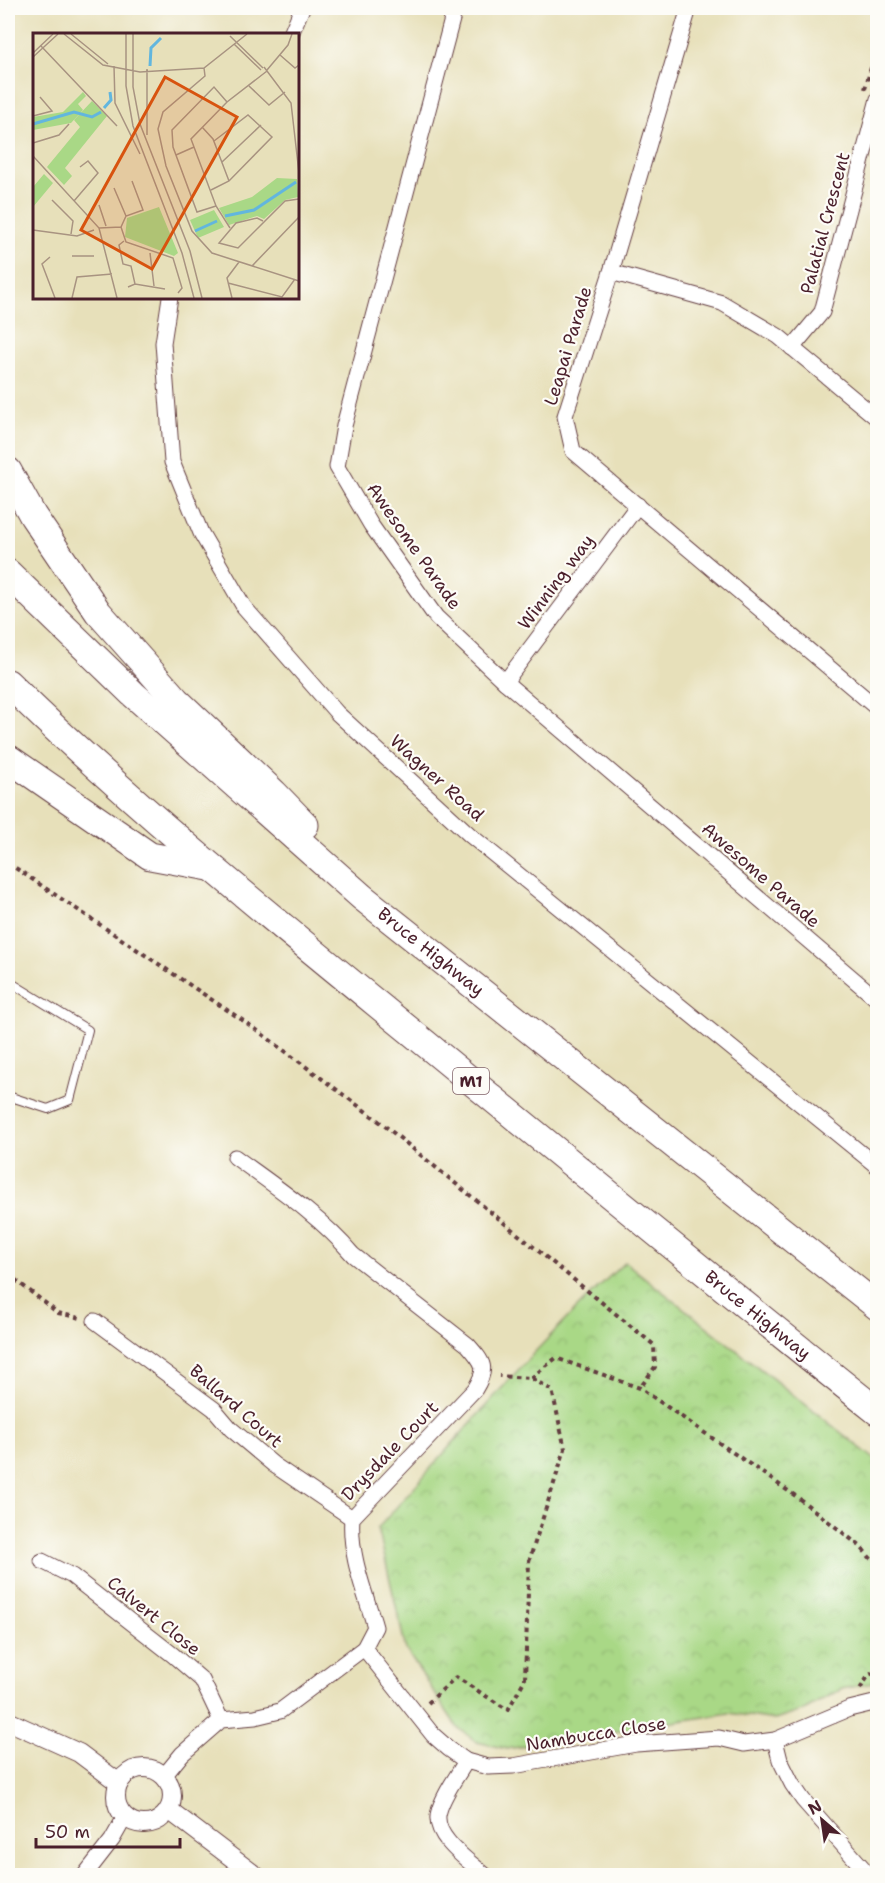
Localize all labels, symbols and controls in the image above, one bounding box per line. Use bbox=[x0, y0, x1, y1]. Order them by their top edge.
inset map bbox=[33, 33, 298, 298]
street label: Palatial Crescent bbox=[795, 149, 856, 297]
street label: Leapai Parade bbox=[538, 283, 598, 409]
street label: Awesome Parade bbox=[361, 478, 467, 614]
street label: Winning way bbox=[512, 529, 600, 635]
street label: Wagner Road bbox=[385, 729, 489, 827]
street label: Awesome Parade bbox=[697, 817, 825, 933]
street label: Bruce Highway bbox=[372, 902, 489, 1002]
road number: M1 bbox=[453, 1068, 489, 1094]
street label: Bruce Highway bbox=[700, 1265, 816, 1365]
street label: Ballard Court bbox=[184, 1359, 288, 1453]
street label: Drysdale Court bbox=[336, 1396, 444, 1506]
street label: Calvert Close bbox=[102, 1571, 206, 1661]
street label: Nambucca Close bbox=[524, 1711, 668, 1757]
north arrow bbox=[792, 1790, 852, 1850]
text: N bbox=[804, 1795, 826, 1820]
scale bar bbox=[36, 1811, 180, 1849]
text: 50 m bbox=[45, 1820, 90, 1844]

